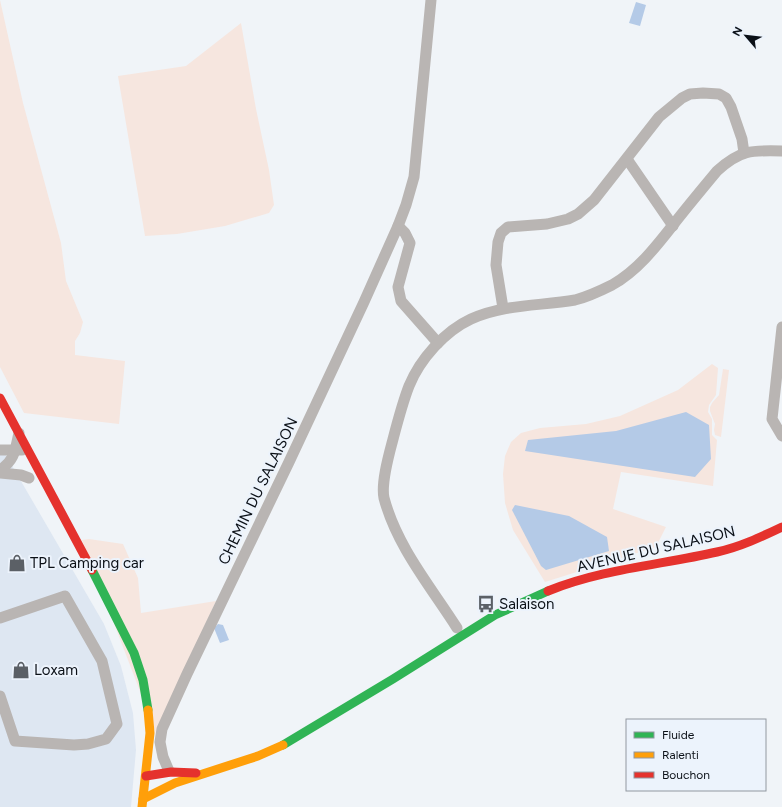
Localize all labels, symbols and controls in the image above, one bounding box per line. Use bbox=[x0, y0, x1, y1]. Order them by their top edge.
north arrow bbox=[726, 16, 766, 56]
text: N bbox=[730, 25, 745, 38]
street label: CHEMIN DU SALAISON bbox=[215, 414, 301, 568]
street label: AVENUE DU SALAISON bbox=[575, 522, 737, 576]
shop icon: TPL Camping car bbox=[7, 553, 27, 573]
place label: TPL Camping car bbox=[30, 554, 144, 572]
bus stop icon: Salaison bbox=[476, 594, 496, 614]
place label: Salaison bbox=[499, 595, 554, 613]
shop icon: Loxam bbox=[11, 660, 31, 680]
place label: Loxam bbox=[34, 661, 78, 679]
legend bbox=[626, 719, 766, 791]
text: Fluide bbox=[662, 728, 695, 742]
text: Ralenti bbox=[662, 748, 699, 762]
text: Bouchon bbox=[662, 768, 710, 782]

